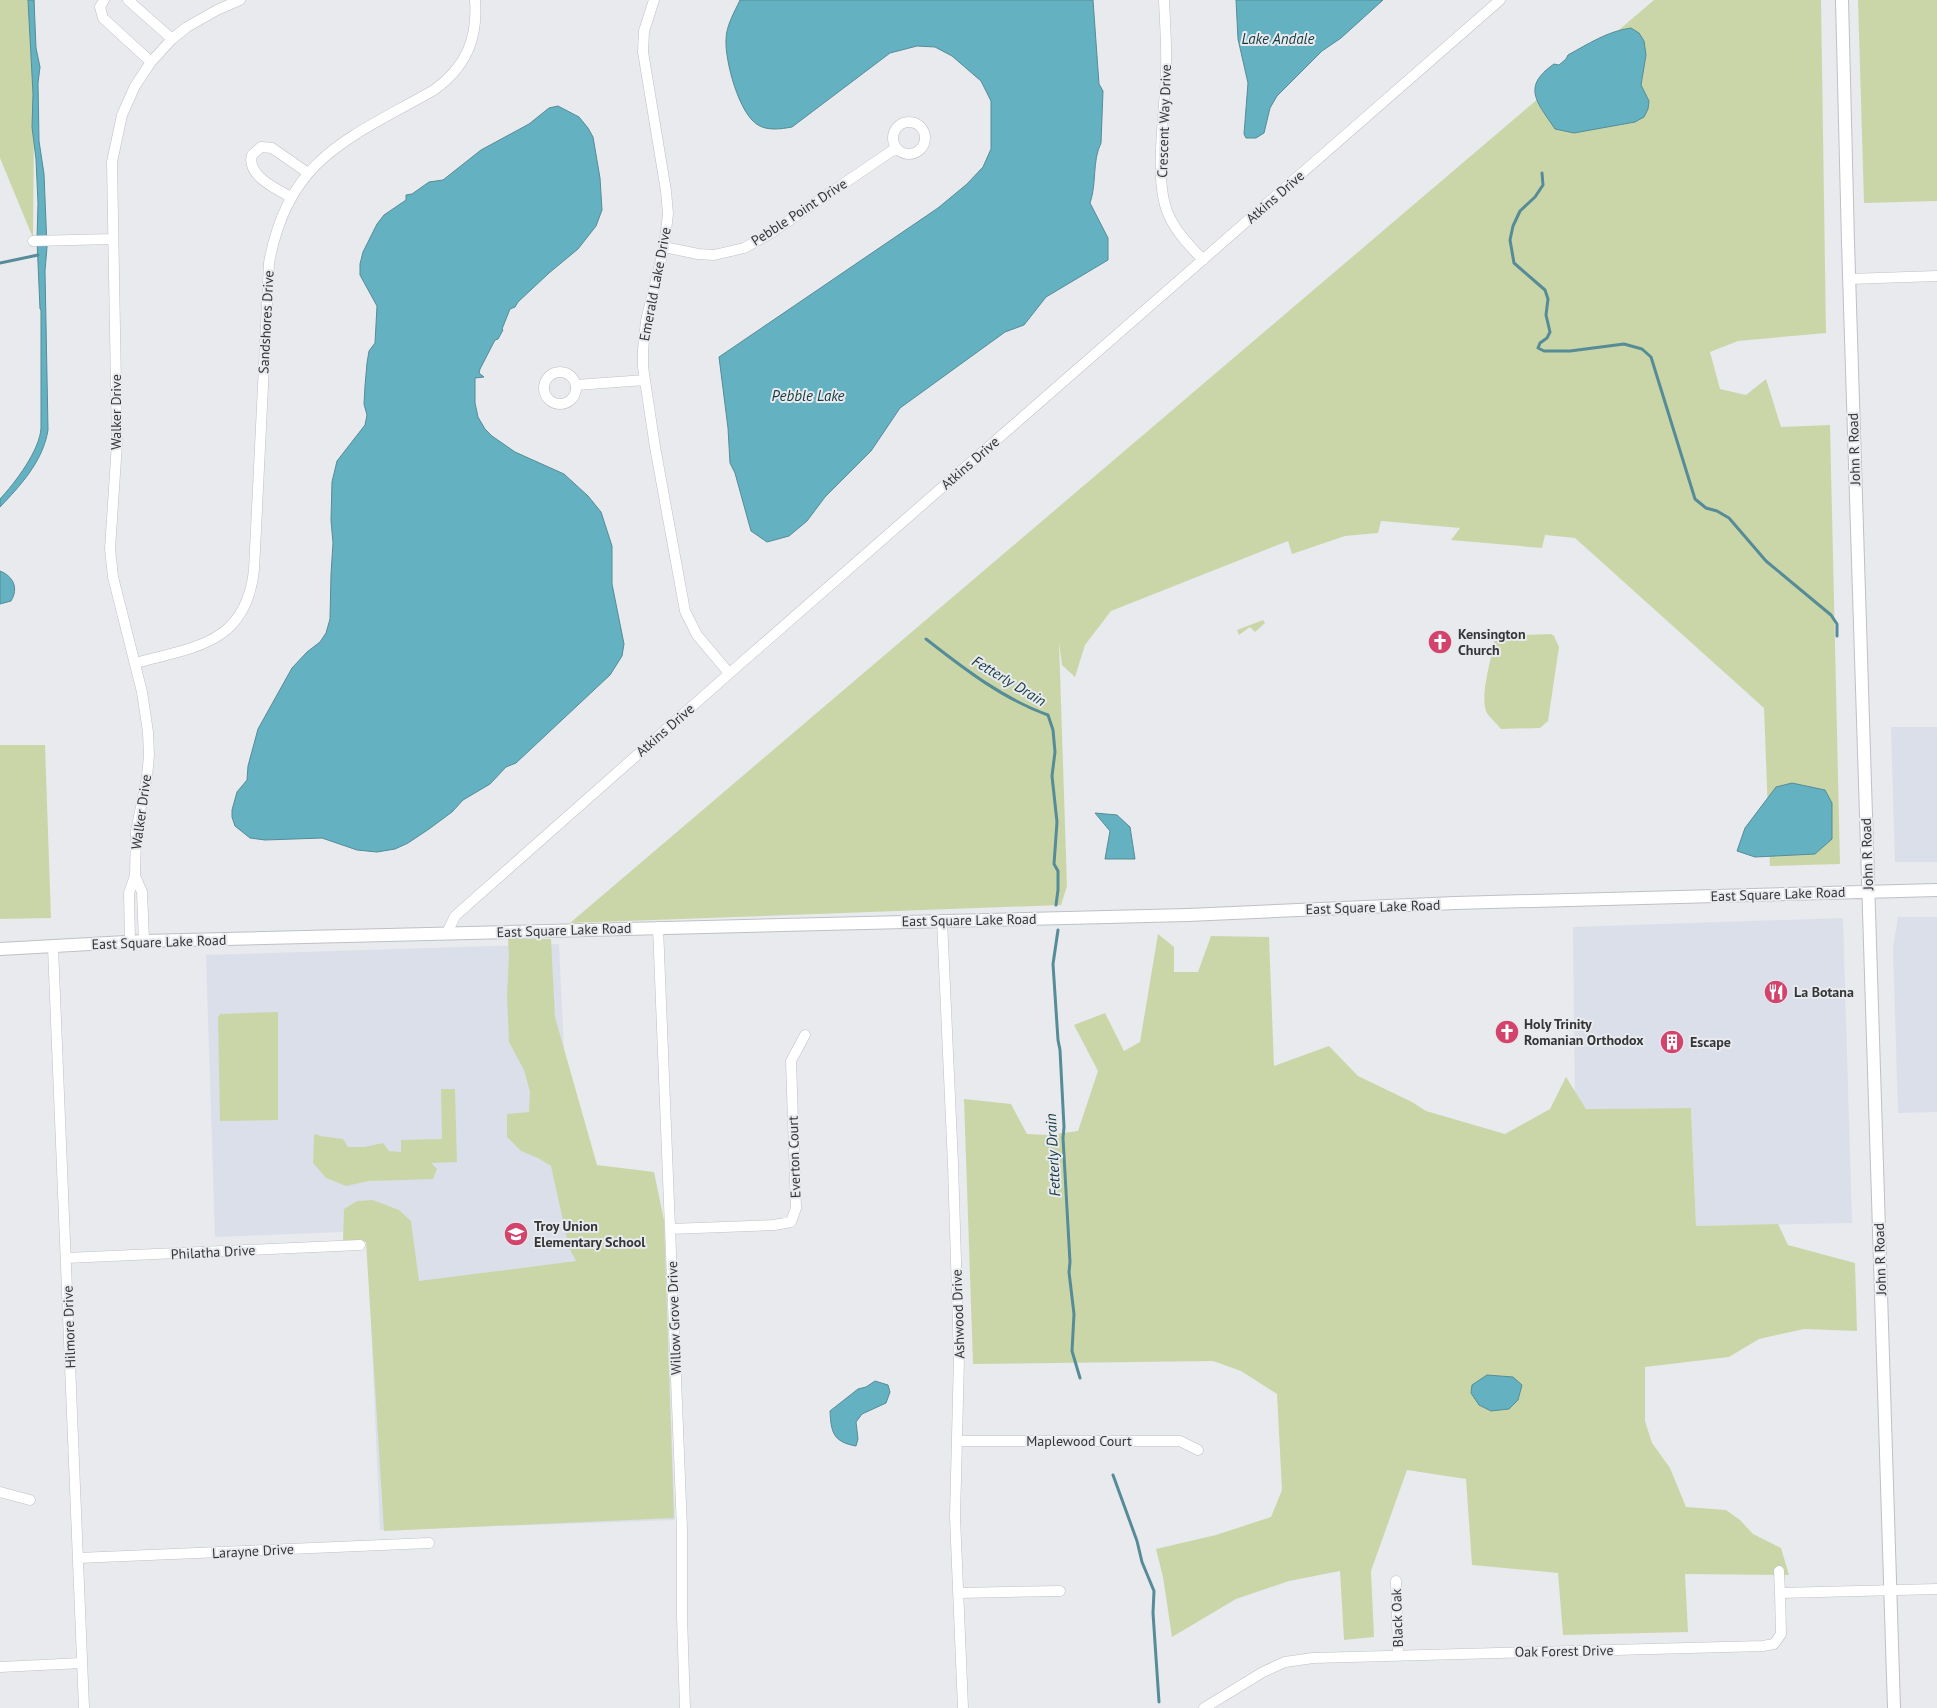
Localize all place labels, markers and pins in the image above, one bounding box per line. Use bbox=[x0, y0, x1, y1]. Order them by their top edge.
place label: Kensington Church bbox=[1458, 625, 1526, 659]
church icon: Kensington Church bbox=[1427, 629, 1453, 655]
restaurant icon: La Botana bbox=[1763, 979, 1789, 1005]
place label: La Botana bbox=[1794, 983, 1854, 1001]
place label: Holy Trinity Romanian Orthodox bbox=[1524, 1015, 1644, 1049]
church icon: Holy Trinity Romanian Orthodox bbox=[1494, 1019, 1520, 1045]
building icon: Escape bbox=[1659, 1029, 1685, 1055]
place label: Escape bbox=[1690, 1033, 1731, 1051]
place label: Troy Union Elementary School bbox=[534, 1217, 646, 1251]
school or university icon: Troy Union Elementary School bbox=[503, 1221, 529, 1247]

